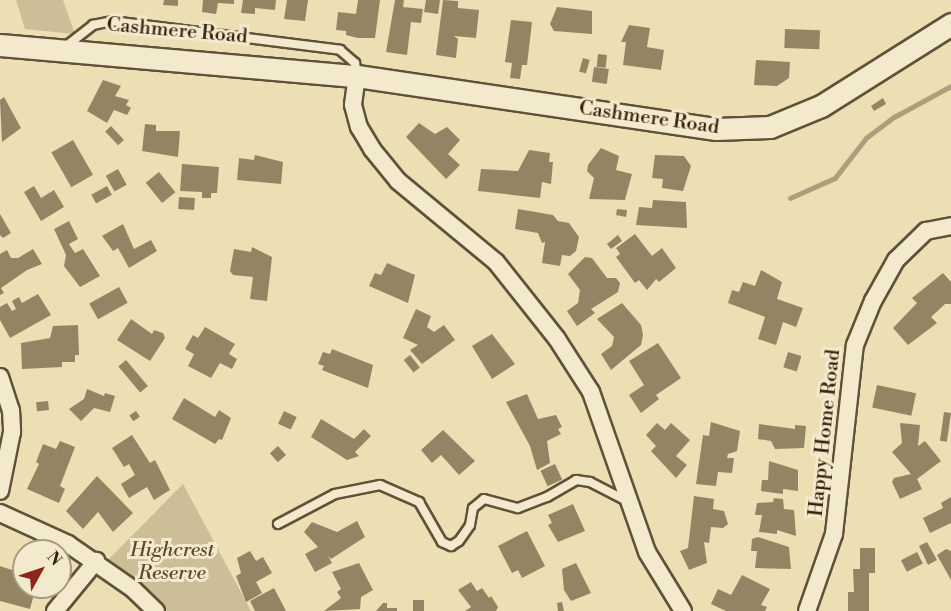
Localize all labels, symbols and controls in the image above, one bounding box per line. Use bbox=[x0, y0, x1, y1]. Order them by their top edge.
street label: Cashmere Road bbox=[106, 13, 248, 49]
street label: Cashmere Road bbox=[577, 96, 721, 140]
street label: Happy Home Road bbox=[804, 348, 846, 518]
park label: Highcrest Reserve bbox=[130, 538, 214, 585]
north arrow bbox=[12, 539, 72, 599]
text: N bbox=[43, 547, 66, 570]

